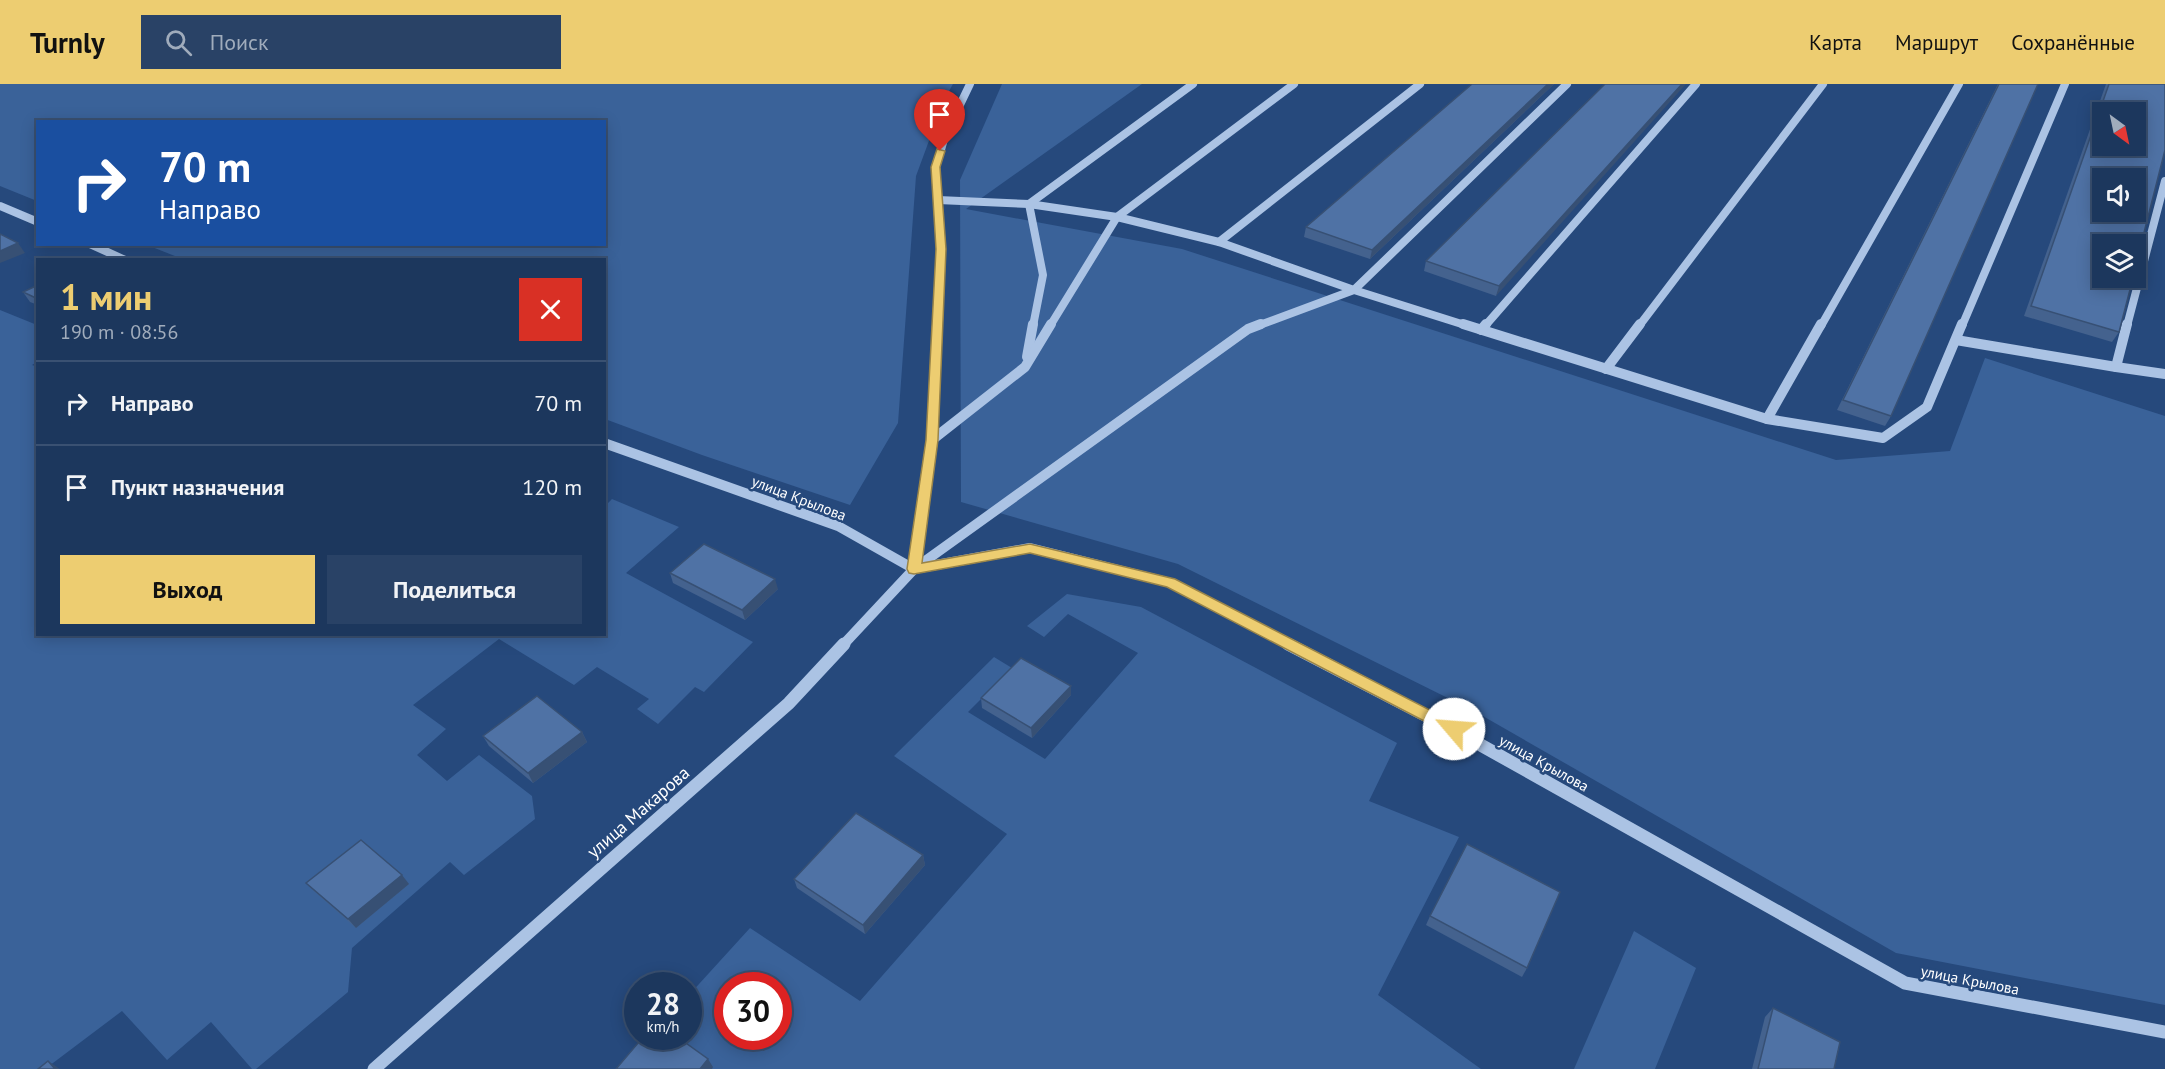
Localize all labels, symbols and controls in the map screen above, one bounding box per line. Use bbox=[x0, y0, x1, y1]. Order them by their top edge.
search box bbox=[141, 15, 561, 69]
text: Turnly bbox=[30, 24, 105, 61]
icon: search bbox=[162, 26, 195, 59]
text: Поиск bbox=[210, 28, 268, 56]
text: Карта bbox=[1809, 29, 1862, 56]
text: Маршрут bbox=[1895, 29, 1978, 56]
text: Сохранённые bbox=[2011, 29, 2135, 56]
pin bbox=[914, 89, 965, 151]
icon: arrive bbox=[923, 98, 956, 131]
north arrow bbox=[2092, 102, 2146, 156]
map controls bbox=[2092, 102, 2146, 288]
text: 70 m bbox=[159, 139, 251, 194]
icon: right bbox=[60, 144, 138, 222]
button: sound bbox=[2092, 168, 2146, 222]
text: Направо bbox=[159, 192, 261, 226]
button: layers bbox=[2092, 234, 2146, 288]
text: 1 мин bbox=[60, 273, 152, 320]
button: close bbox=[519, 278, 582, 341]
text: 190 m · 08:56 bbox=[60, 319, 178, 345]
icon: right bbox=[60, 387, 93, 420]
text: Направо bbox=[111, 389, 194, 417]
text: 70 m bbox=[534, 389, 582, 417]
icon: arrive bbox=[60, 471, 93, 504]
street label: улица Крылова bbox=[749, 471, 849, 525]
text: Пункт назначения bbox=[111, 473, 284, 501]
text: 120 m bbox=[522, 473, 582, 501]
button: Выход bbox=[60, 555, 315, 624]
button: Поделиться bbox=[327, 555, 582, 624]
position arrow bbox=[1422, 697, 1486, 761]
street label: улица Крылова bbox=[1496, 730, 1592, 796]
street label: улица Макарова bbox=[582, 761, 694, 863]
street label: улица Крылова bbox=[1919, 961, 2021, 999]
speed limit sign: 30 bbox=[714, 972, 792, 1050]
text: 28 bbox=[646, 984, 680, 1023]
text: km/h bbox=[647, 1017, 679, 1036]

